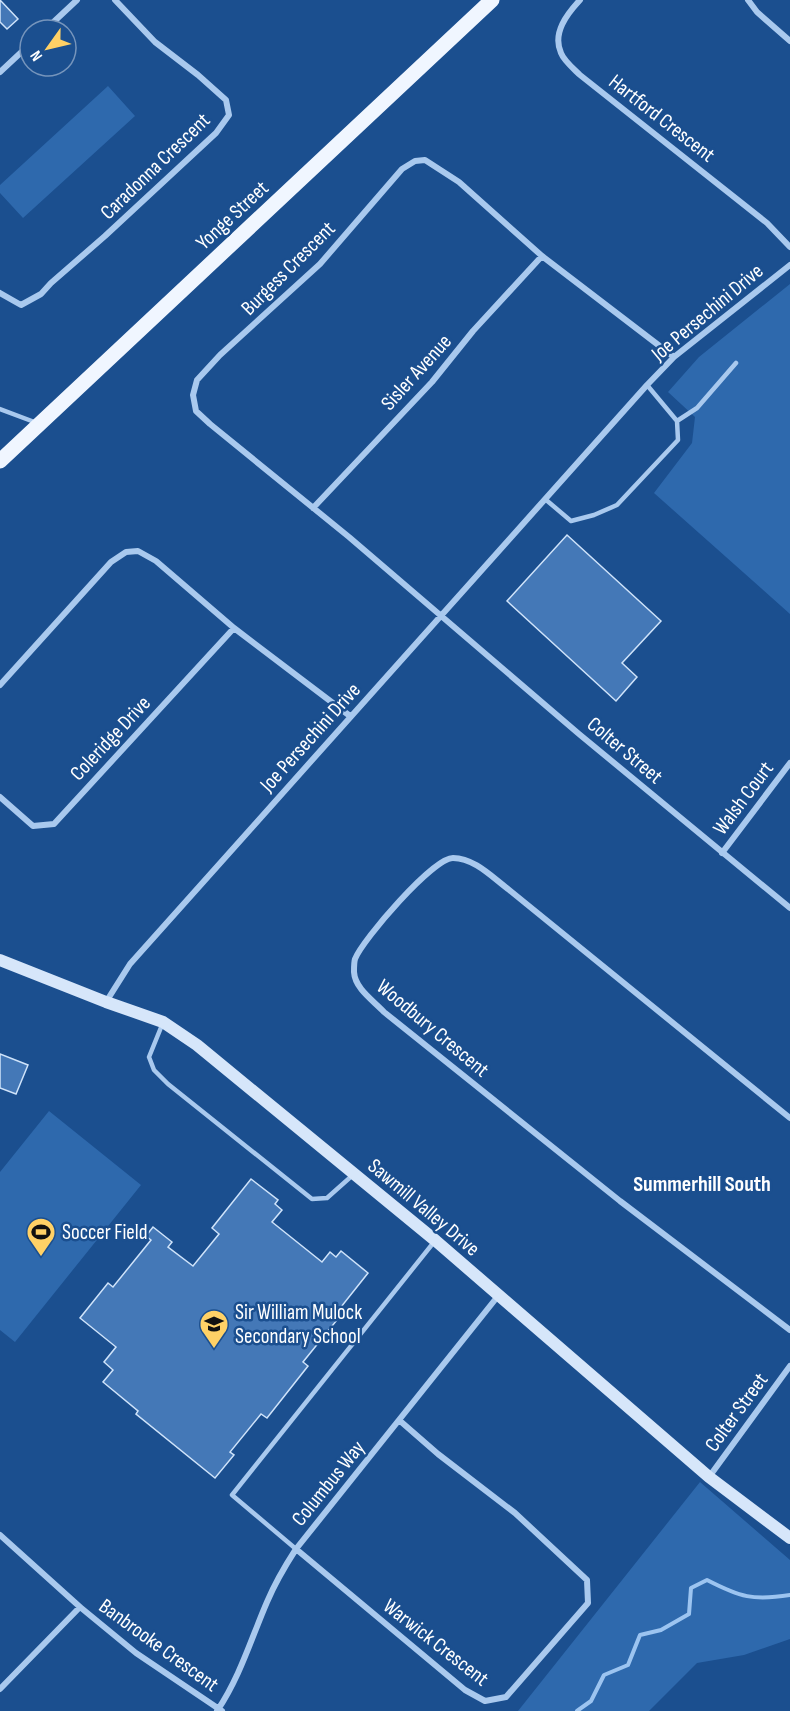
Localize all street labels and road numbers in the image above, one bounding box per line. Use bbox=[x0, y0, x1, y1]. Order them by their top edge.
street label: Hartford Crescent bbox=[604, 69, 720, 168]
street label: Caradonna Crescent bbox=[95, 108, 215, 225]
street label: Yonge Street bbox=[191, 176, 274, 255]
street label: Burgess Crescent bbox=[236, 216, 341, 321]
street label: Joe Persechini Drive bbox=[646, 258, 768, 367]
street label: Sisler Avenue bbox=[376, 329, 457, 415]
street label: Joe Persechini Drive bbox=[254, 678, 366, 798]
street label: Coleridge Drive bbox=[65, 691, 156, 786]
street label: Colter Street bbox=[582, 712, 668, 789]
street label: Walsh Court bbox=[708, 757, 779, 840]
street label: Woodbury Crescent bbox=[372, 974, 494, 1083]
street label: Sawmill Valley Drive bbox=[363, 1153, 485, 1261]
street label: Colter Street bbox=[700, 1368, 773, 1456]
street label: Columbus Way bbox=[286, 1436, 370, 1531]
street label: Warwick Crescent bbox=[378, 1593, 493, 1691]
street label: Banbrooke Crescent bbox=[94, 1594, 223, 1697]

